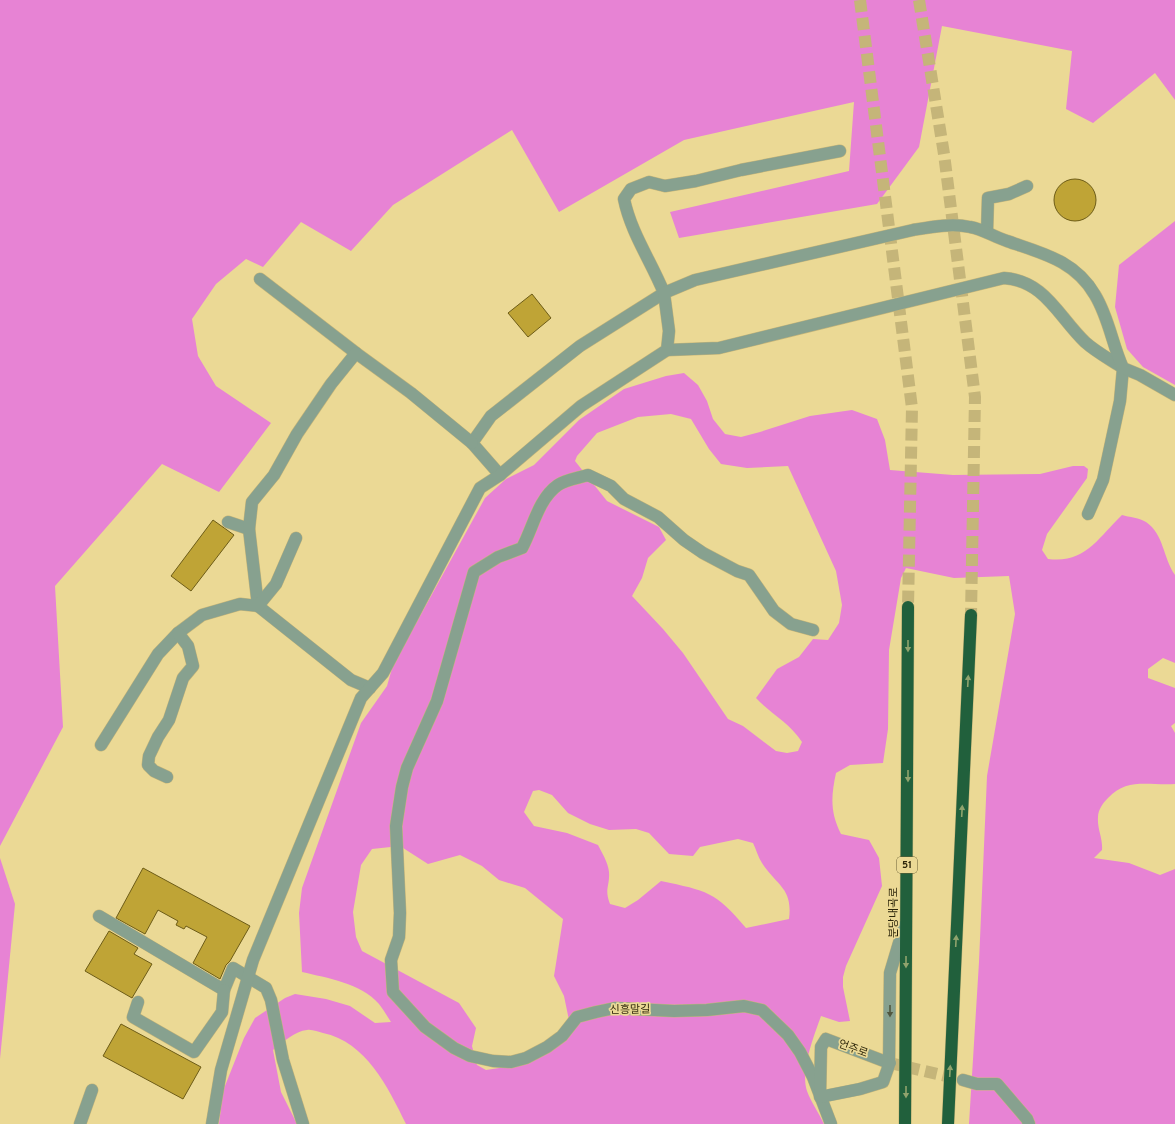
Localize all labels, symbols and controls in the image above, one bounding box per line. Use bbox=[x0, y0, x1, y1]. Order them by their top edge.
one-way arrow bbox=[905, 640, 911, 653]
one-way arrow bbox=[965, 675, 972, 687]
one-way arrow bbox=[905, 770, 911, 783]
one-way arrow bbox=[959, 805, 966, 817]
road number: 51 bbox=[897, 857, 917, 873]
street label: 분당내곡로 bbox=[887, 888, 901, 938]
one-way arrow bbox=[953, 935, 960, 947]
one-way arrow bbox=[903, 956, 909, 969]
street label: 신흥말길 bbox=[610, 1003, 650, 1017]
one-way arrow bbox=[887, 1005, 893, 1018]
street label: 언주로 bbox=[836, 1037, 870, 1061]
one-way arrow bbox=[947, 1065, 954, 1077]
one-way arrow bbox=[903, 1086, 909, 1099]

